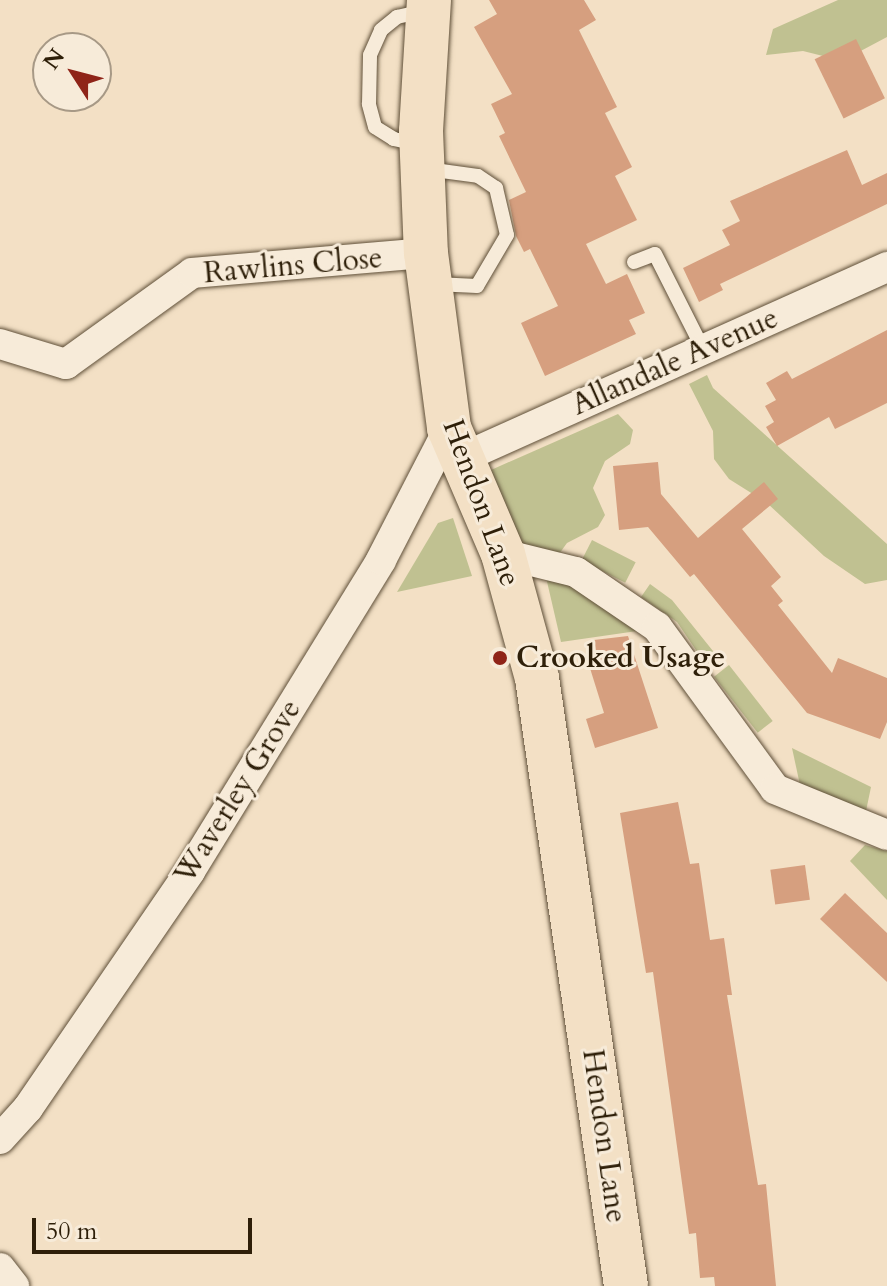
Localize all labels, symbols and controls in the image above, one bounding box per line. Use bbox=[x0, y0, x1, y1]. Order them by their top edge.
north arrow bbox=[32, 32, 112, 112]
text: N bbox=[36, 43, 72, 76]
street label: Rawlins Close bbox=[202, 240, 384, 292]
street label: Allandale Avenue bbox=[566, 300, 784, 424]
street label: Hendon Lane bbox=[434, 415, 528, 591]
place label: Crooked Usage bbox=[516, 640, 725, 676]
marker: Crooked Usage bbox=[491, 649, 509, 667]
street label: Waverley Grove bbox=[167, 693, 309, 891]
street label: Hendon Lane bbox=[574, 1047, 634, 1225]
scale bar bbox=[36, 1202, 256, 1252]
text: 50 m bbox=[46, 1215, 97, 1248]

